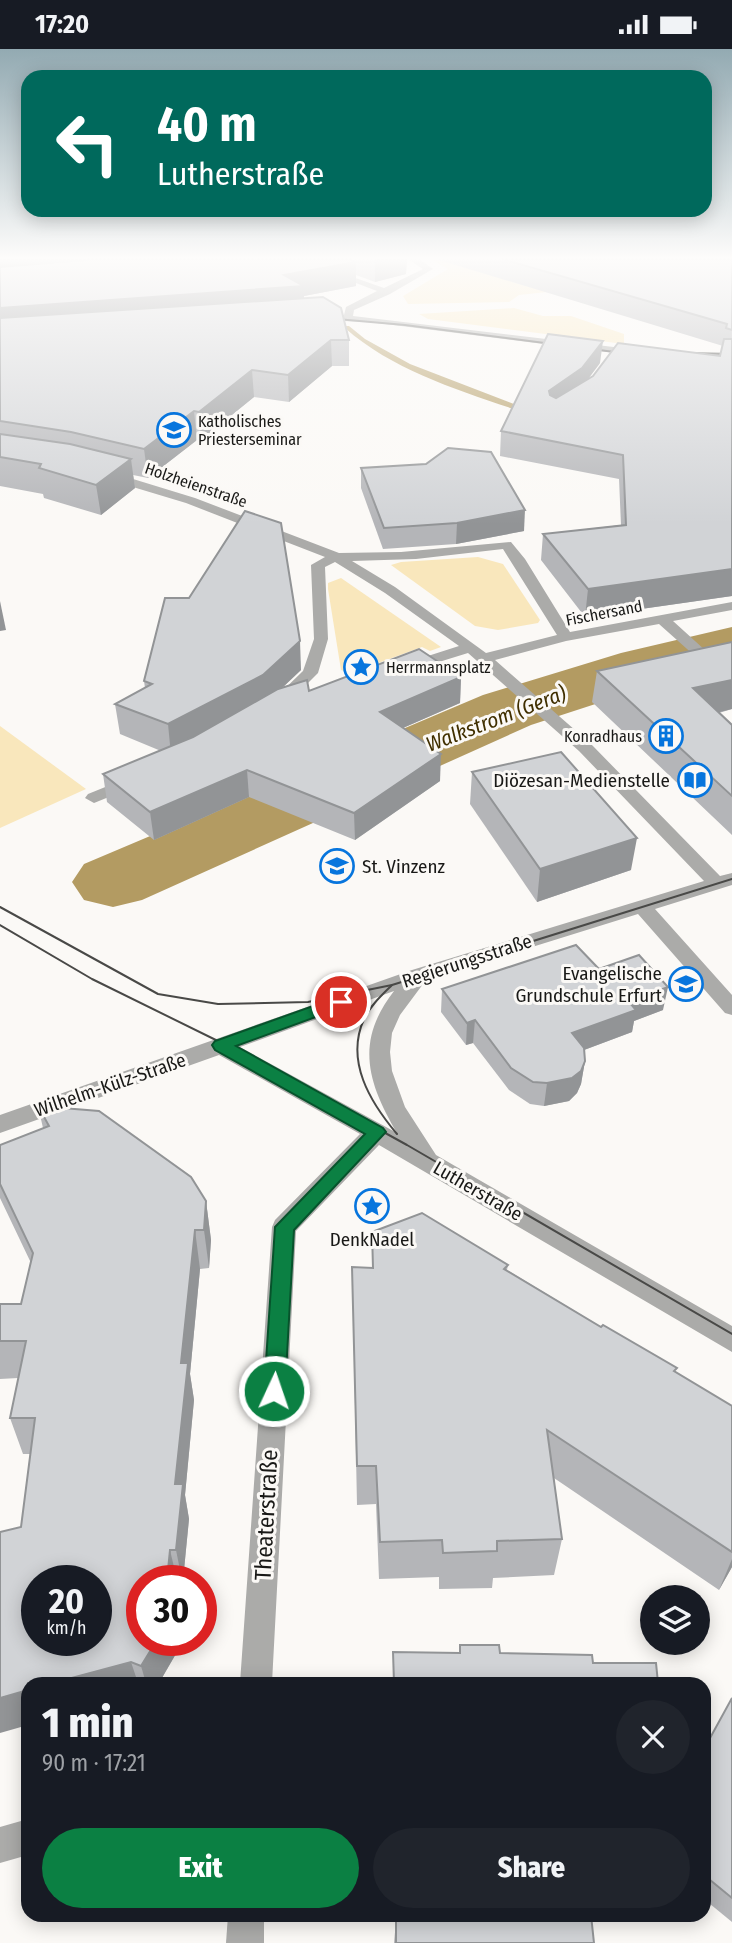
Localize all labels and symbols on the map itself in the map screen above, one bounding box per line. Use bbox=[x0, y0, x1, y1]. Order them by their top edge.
school or university icon: Katholisches Priesterseminar bbox=[155, 411, 193, 449]
place label: Katholisches Priesterseminar bbox=[198, 412, 302, 449]
street label: Holzheienstraße bbox=[142, 459, 250, 511]
street label: Fischersand bbox=[564, 596, 644, 630]
place icon: Herrmannsplatz bbox=[342, 648, 380, 686]
place label: Herrmannsplatz bbox=[386, 658, 491, 677]
water label: Walkstrom (Gera) bbox=[422, 680, 570, 758]
building icon: Konradhaus bbox=[647, 717, 685, 755]
place label: Konradhaus bbox=[564, 727, 642, 746]
library icon: Diözesan-Medienstelle bbox=[676, 761, 714, 799]
place label: Diözesan-Medienstelle bbox=[493, 769, 670, 792]
school or university icon: St. Vinzenz bbox=[318, 847, 356, 885]
place label: St. Vinzenz bbox=[362, 855, 445, 878]
street label: Regierungsstraße bbox=[399, 929, 535, 993]
place label: Evangelische Grundschule Erfurt bbox=[515, 962, 663, 1007]
school or university icon: Evangelische Grundschule Erfurt bbox=[667, 965, 705, 1003]
pin bbox=[311, 972, 371, 1032]
street label: Wilhelm-Külz-Straße bbox=[31, 1048, 189, 1122]
street label: Lutherstraße bbox=[429, 1156, 527, 1226]
place icon: DenkNadel bbox=[353, 1187, 391, 1225]
place label: DenkNadel bbox=[330, 1228, 414, 1251]
position arrow bbox=[237, 1354, 311, 1428]
street label: Theaterstraße bbox=[249, 1449, 283, 1581]
speed limit sign: 30 bbox=[126, 1565, 217, 1656]

